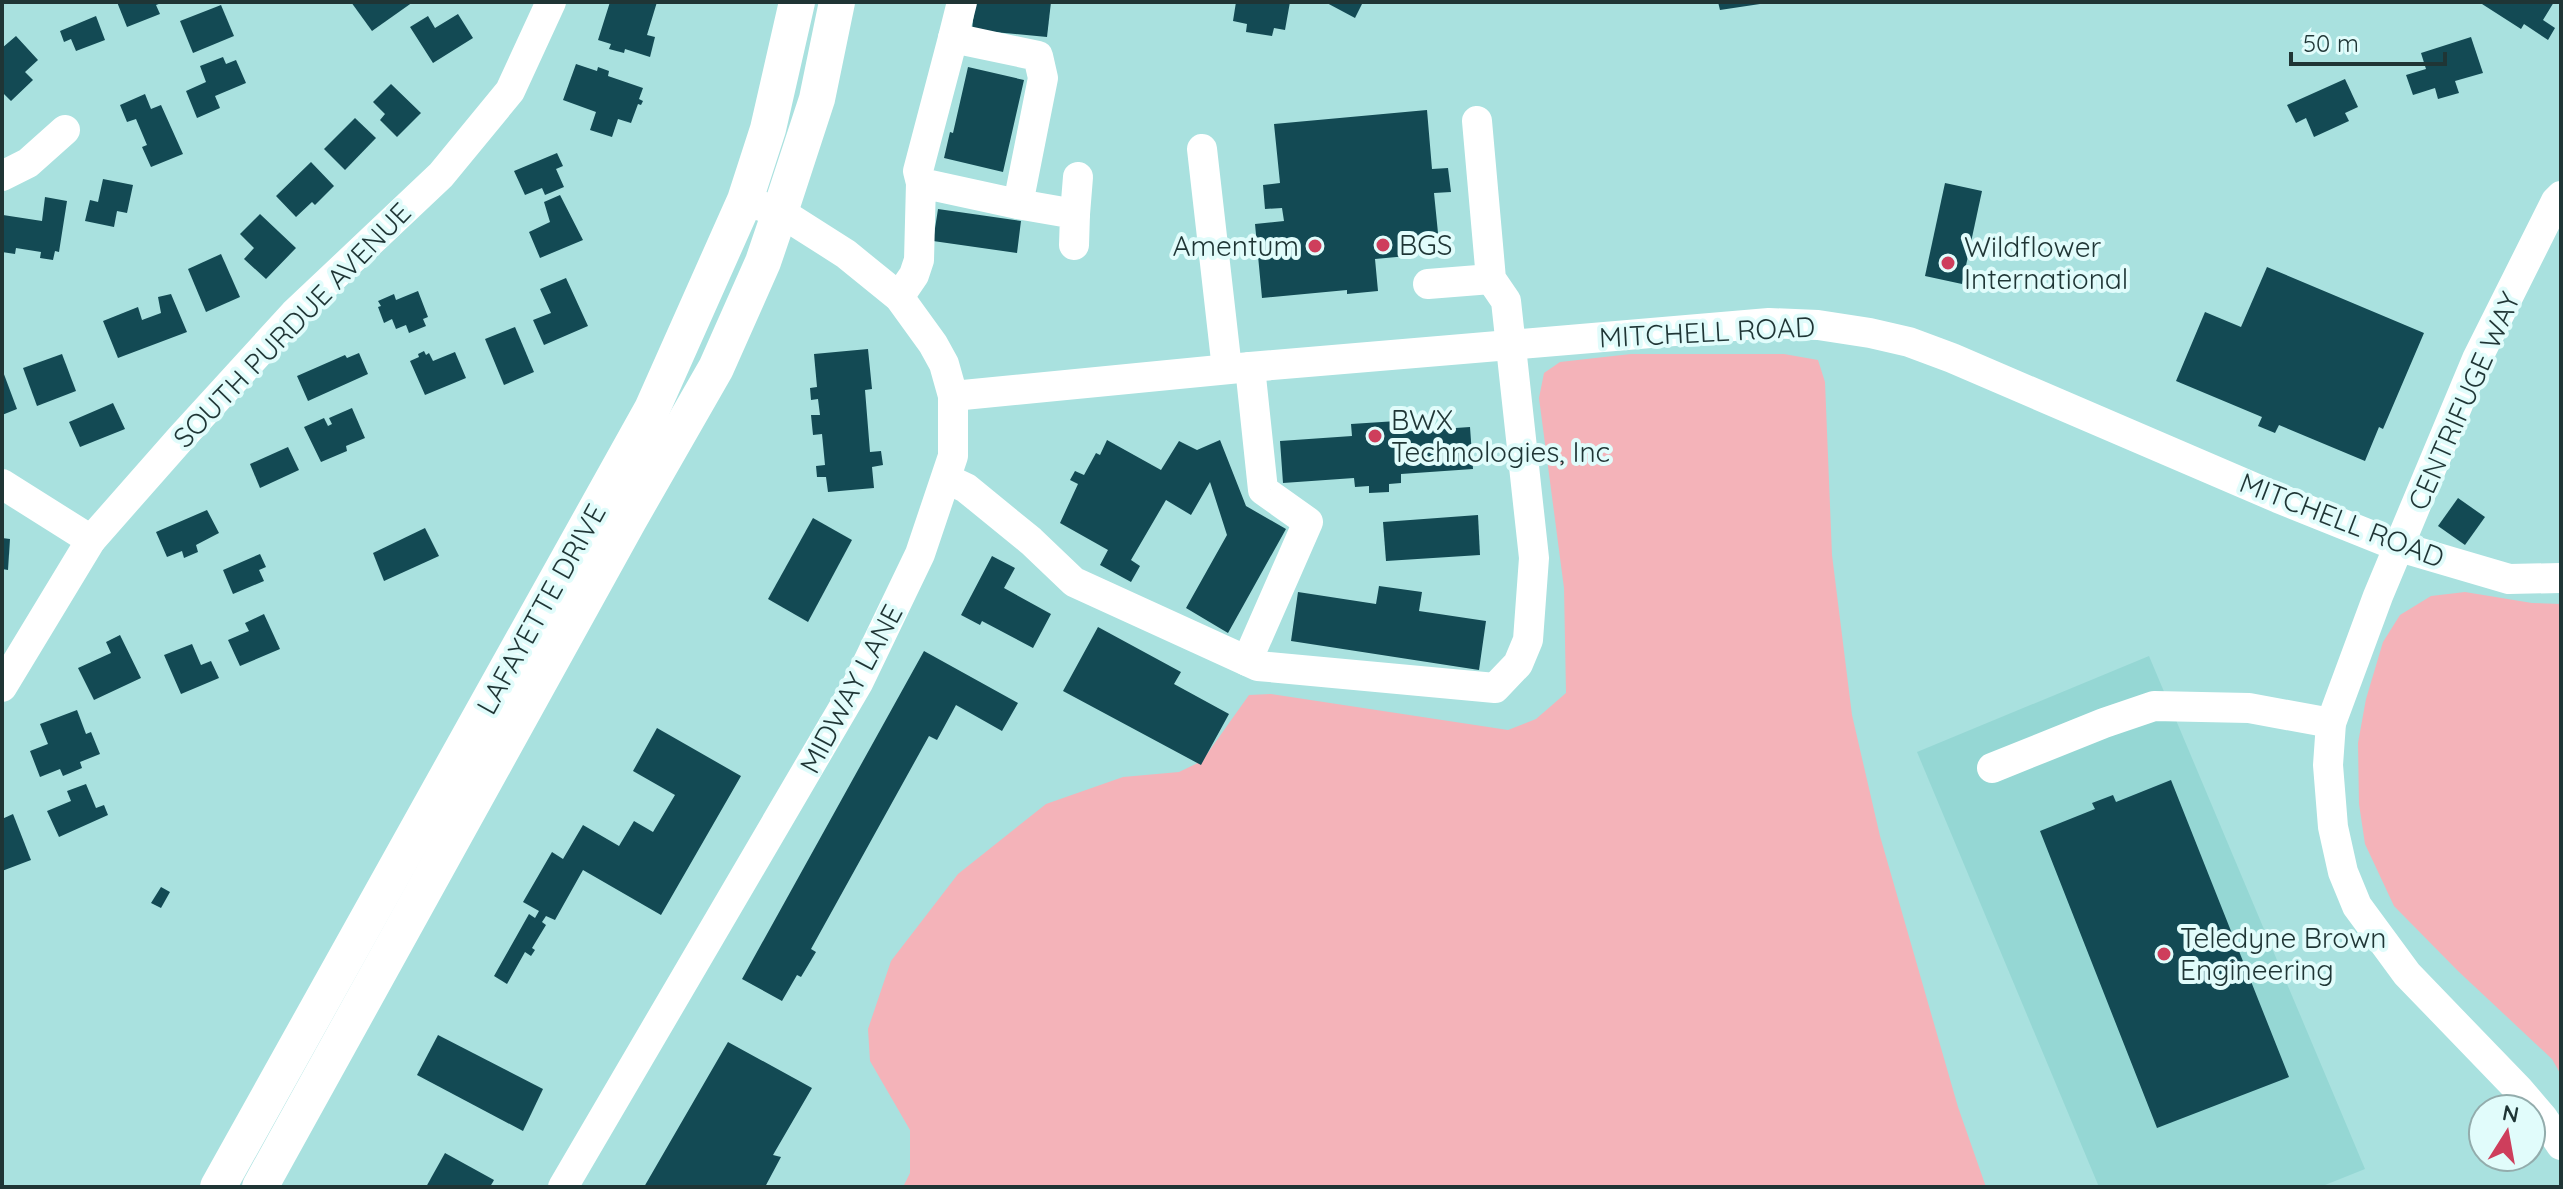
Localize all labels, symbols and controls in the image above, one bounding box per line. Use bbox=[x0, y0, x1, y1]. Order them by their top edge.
scale bar bbox=[2291, 16, 2445, 66]
text: 50 m bbox=[2303, 28, 2359, 58]
street label: SOUTH PURDUE AVENUE bbox=[165, 195, 418, 455]
place label: BGS bbox=[1399, 227, 1452, 262]
place label: Amentum bbox=[1172, 228, 1299, 263]
place label: Wildflower International bbox=[1964, 229, 2128, 296]
marker: BGS bbox=[1374, 236, 1392, 254]
marker: Amentum bbox=[1306, 237, 1324, 255]
marker: Wildflower International bbox=[1939, 254, 1957, 272]
street label: CENTRIFUGE WAY bbox=[2400, 286, 2527, 515]
street label: MITCHELL ROAD bbox=[1598, 308, 1816, 355]
place label: BWX Technologies, Inc bbox=[1391, 402, 1610, 469]
marker: BWX Technologies, Inc bbox=[1366, 427, 1384, 445]
street label: MITCHELL ROAD bbox=[2235, 464, 2449, 575]
street label: LAFAYETTE DRIVE bbox=[468, 497, 613, 720]
street label: MIDWAY LANE bbox=[791, 598, 910, 779]
place label: Teledyne Brown Engineering bbox=[2180, 920, 2386, 987]
marker: Teledyne Brown Engineering bbox=[2155, 945, 2173, 963]
north arrow bbox=[2467, 1093, 2547, 1173]
text: N bbox=[2500, 1098, 2521, 1129]

